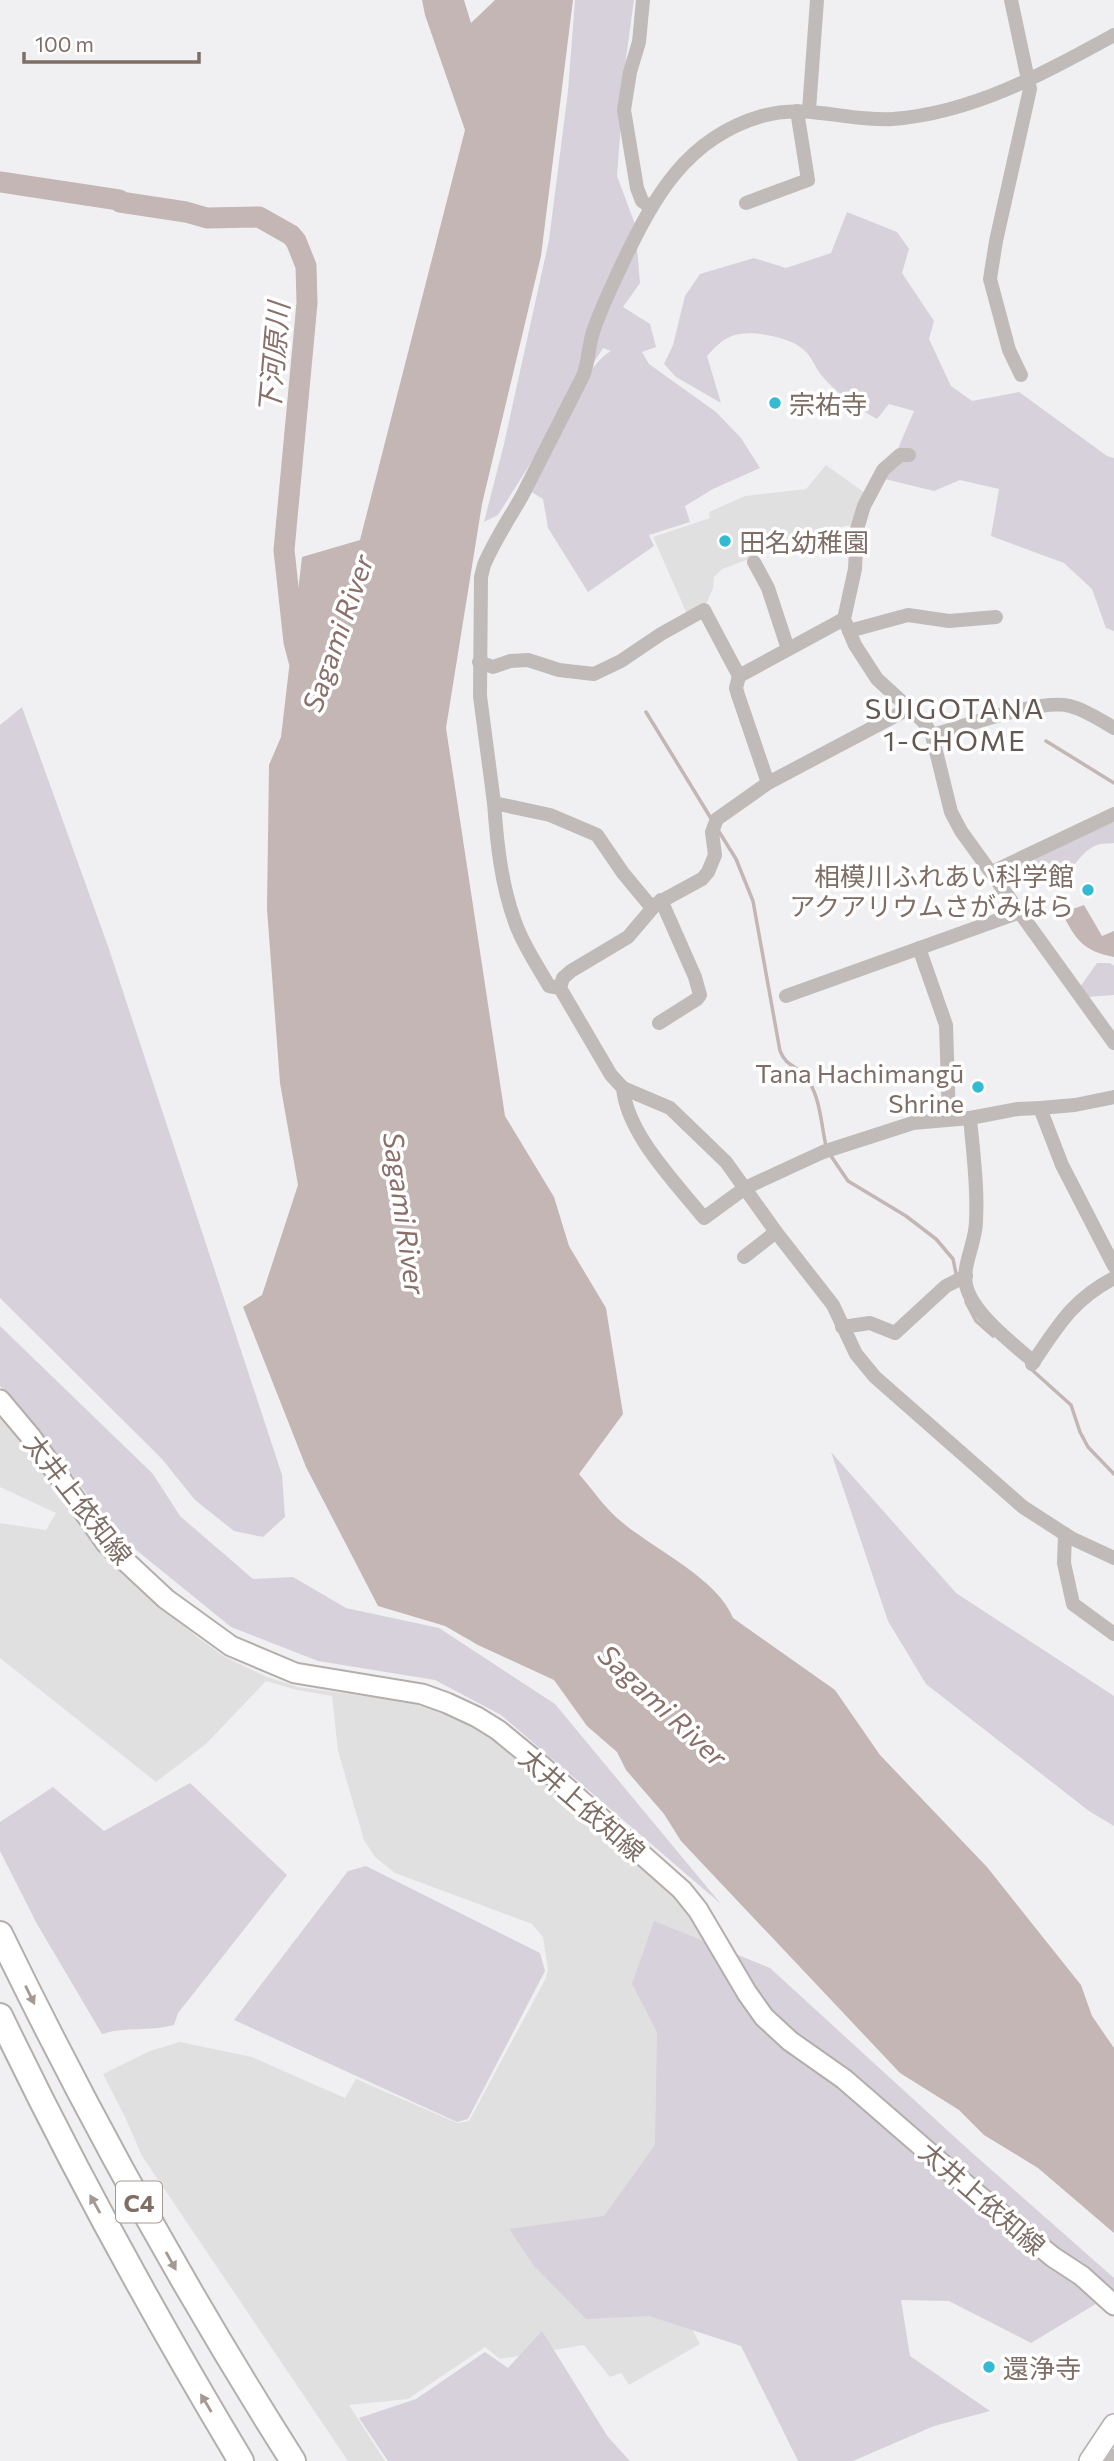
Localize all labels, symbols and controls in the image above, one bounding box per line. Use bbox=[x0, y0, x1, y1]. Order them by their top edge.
scale bar bbox=[24, 21, 200, 65]
text: 100 m bbox=[35, 31, 94, 56]
water label: 下河原川 bbox=[251, 298, 295, 415]
place label: 宗祐寺 bbox=[789, 388, 867, 419]
marker: 宗祐寺 bbox=[767, 395, 783, 411]
place label: 田名幼稚園 bbox=[739, 526, 869, 557]
marker: 田名幼稚園 bbox=[717, 533, 733, 549]
water label: Sagami River bbox=[294, 549, 380, 716]
district label: SUIGOTANA 1-CHOME bbox=[865, 691, 1045, 757]
place label: 相模川ふれあい科学館 アクアリウムさがみはら bbox=[789, 860, 1074, 921]
marker: 相模川ふれあい科学館 アクアリウムさがみはら bbox=[1080, 882, 1096, 898]
place label: Tana Hachimangū Shrine bbox=[755, 1057, 964, 1118]
marker: Tana Hachimangū Shrine bbox=[970, 1079, 986, 1095]
water label: Sagami River bbox=[377, 1130, 433, 1297]
street label: 太井上依知線 bbox=[19, 1428, 139, 1570]
water label: Sagami River bbox=[592, 1637, 735, 1774]
street label: 太井上依知線 bbox=[514, 1741, 652, 1867]
one-way arrow bbox=[24, 1985, 36, 2005]
street label: 太井上依知線 bbox=[914, 2135, 1052, 2261]
road number: C4 bbox=[116, 2182, 162, 2222]
one-way arrow bbox=[89, 2194, 101, 2214]
one-way arrow bbox=[165, 2251, 177, 2271]
place label: 還浄寺 bbox=[1003, 2352, 1081, 2383]
marker: 還浄寺 bbox=[981, 2359, 997, 2375]
one-way arrow bbox=[200, 2393, 212, 2412]

